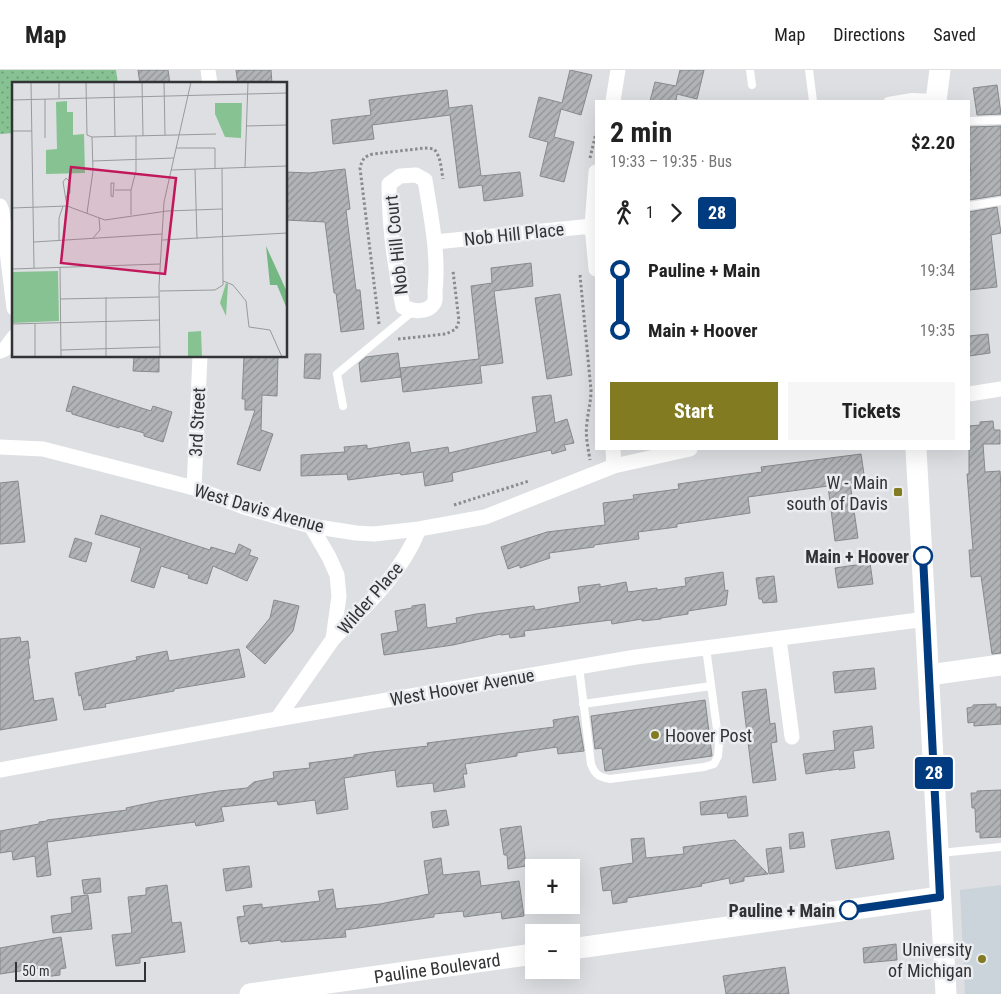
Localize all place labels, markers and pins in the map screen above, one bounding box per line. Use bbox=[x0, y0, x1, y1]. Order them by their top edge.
place label: W - Main south of Davis bbox=[786, 472, 888, 514]
marker: W - Main south of Davis bbox=[892, 486, 904, 498]
place label: Main + Hoover bbox=[805, 546, 909, 567]
marker: Main + Hoover bbox=[913, 546, 933, 566]
place label: Hoover Post bbox=[665, 725, 752, 746]
marker: Hoover Post bbox=[649, 729, 661, 741]
place label: Pauline + Main bbox=[729, 900, 835, 921]
marker: Pauline + Main bbox=[839, 900, 859, 920]
place label: University of Michigan bbox=[888, 939, 972, 981]
marker: University of Michigan bbox=[976, 953, 988, 965]

